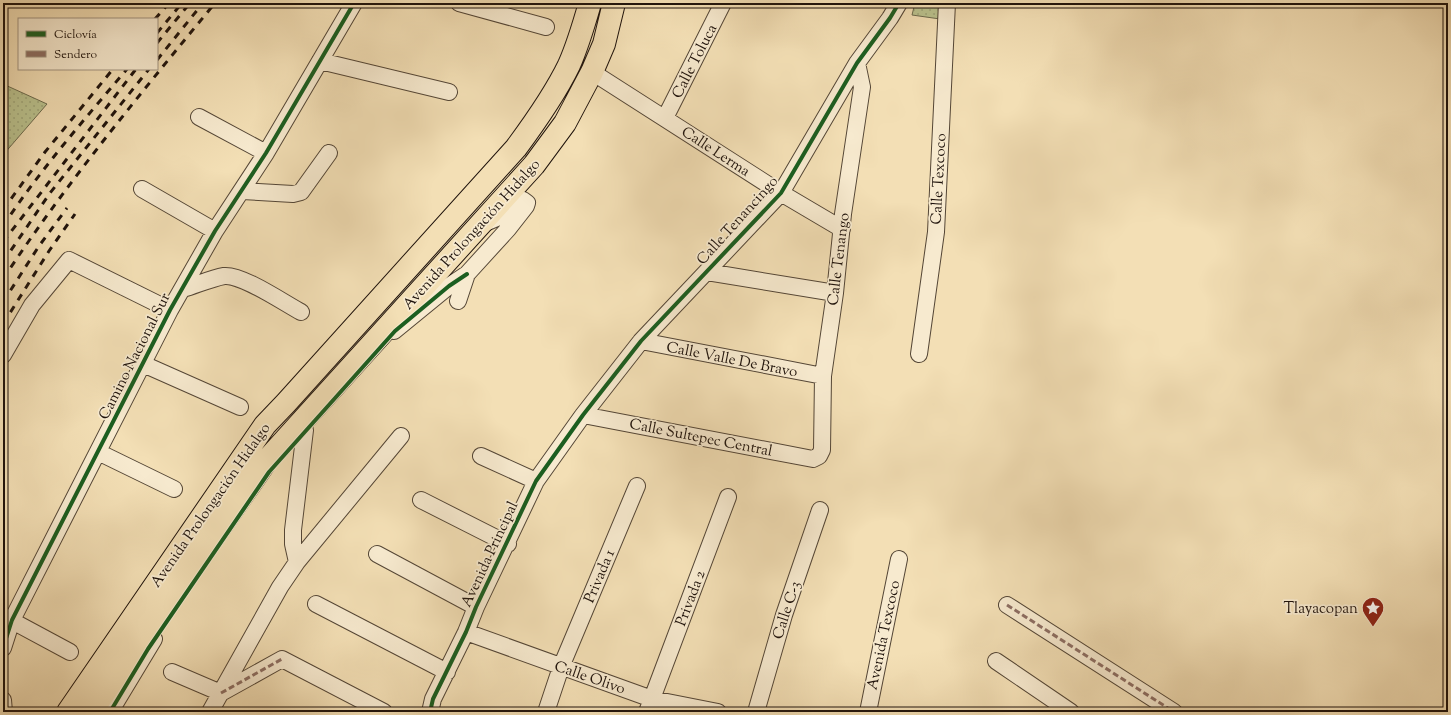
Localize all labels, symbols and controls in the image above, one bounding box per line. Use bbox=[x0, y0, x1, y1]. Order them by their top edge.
legend bbox=[18, 18, 158, 70]
street label: Calle Toluca bbox=[668, 21, 723, 103]
text: Ciclovía bbox=[54, 26, 97, 44]
text: Sendero bbox=[54, 46, 97, 64]
street label: Calle Lerma bbox=[677, 122, 754, 182]
street label: Calle Texcoco bbox=[927, 133, 952, 225]
street label: Avenida Prolongación Hidalgo bbox=[399, 155, 546, 315]
street label: Calle Tenancingo bbox=[692, 172, 784, 270]
street label: Calle Tenango bbox=[823, 212, 856, 307]
street label: Camino Nacional Sur bbox=[94, 289, 177, 424]
street label: Calle Valle De Bravo bbox=[664, 337, 799, 383]
street label: Calle Sultepec Central bbox=[627, 414, 774, 463]
street label: Avenida Prolongación Hidalgo bbox=[146, 419, 276, 592]
street label: Avenida Principal bbox=[457, 498, 524, 611]
street label: Privada 1 bbox=[580, 547, 621, 607]
street label: Privada 2 bbox=[671, 568, 712, 629]
street label: Calle C-3 bbox=[768, 579, 807, 642]
street label: Avenida Texcoco bbox=[863, 579, 906, 692]
place icon: Tlayacopan bbox=[1360, 595, 1386, 628]
place label: Tlayacopan bbox=[1283, 599, 1358, 620]
street label: Calle Olivo bbox=[551, 656, 628, 700]

